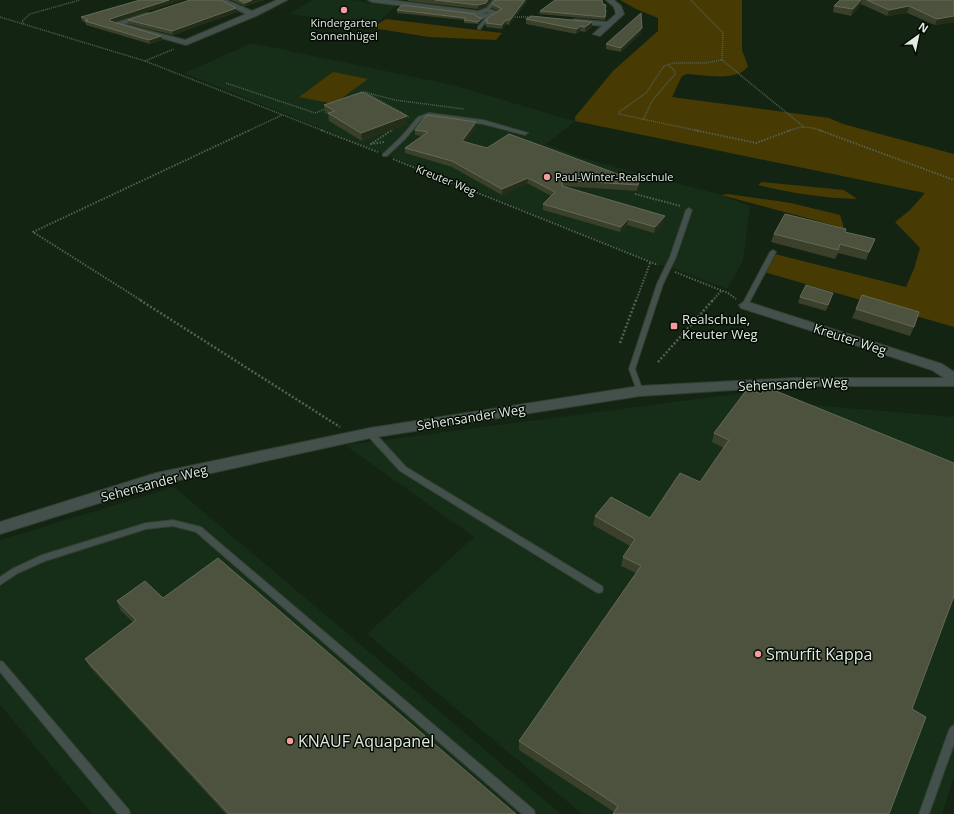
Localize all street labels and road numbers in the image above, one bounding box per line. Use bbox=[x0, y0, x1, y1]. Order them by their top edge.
street label: Kreuter Weg bbox=[414, 161, 479, 198]
street label: Kreuter Weg bbox=[811, 319, 889, 359]
street label: Sehensander Weg bbox=[738, 373, 848, 395]
street label: Sehensander Weg bbox=[416, 400, 526, 434]
street label: Sehensander Weg bbox=[99, 460, 209, 506]

